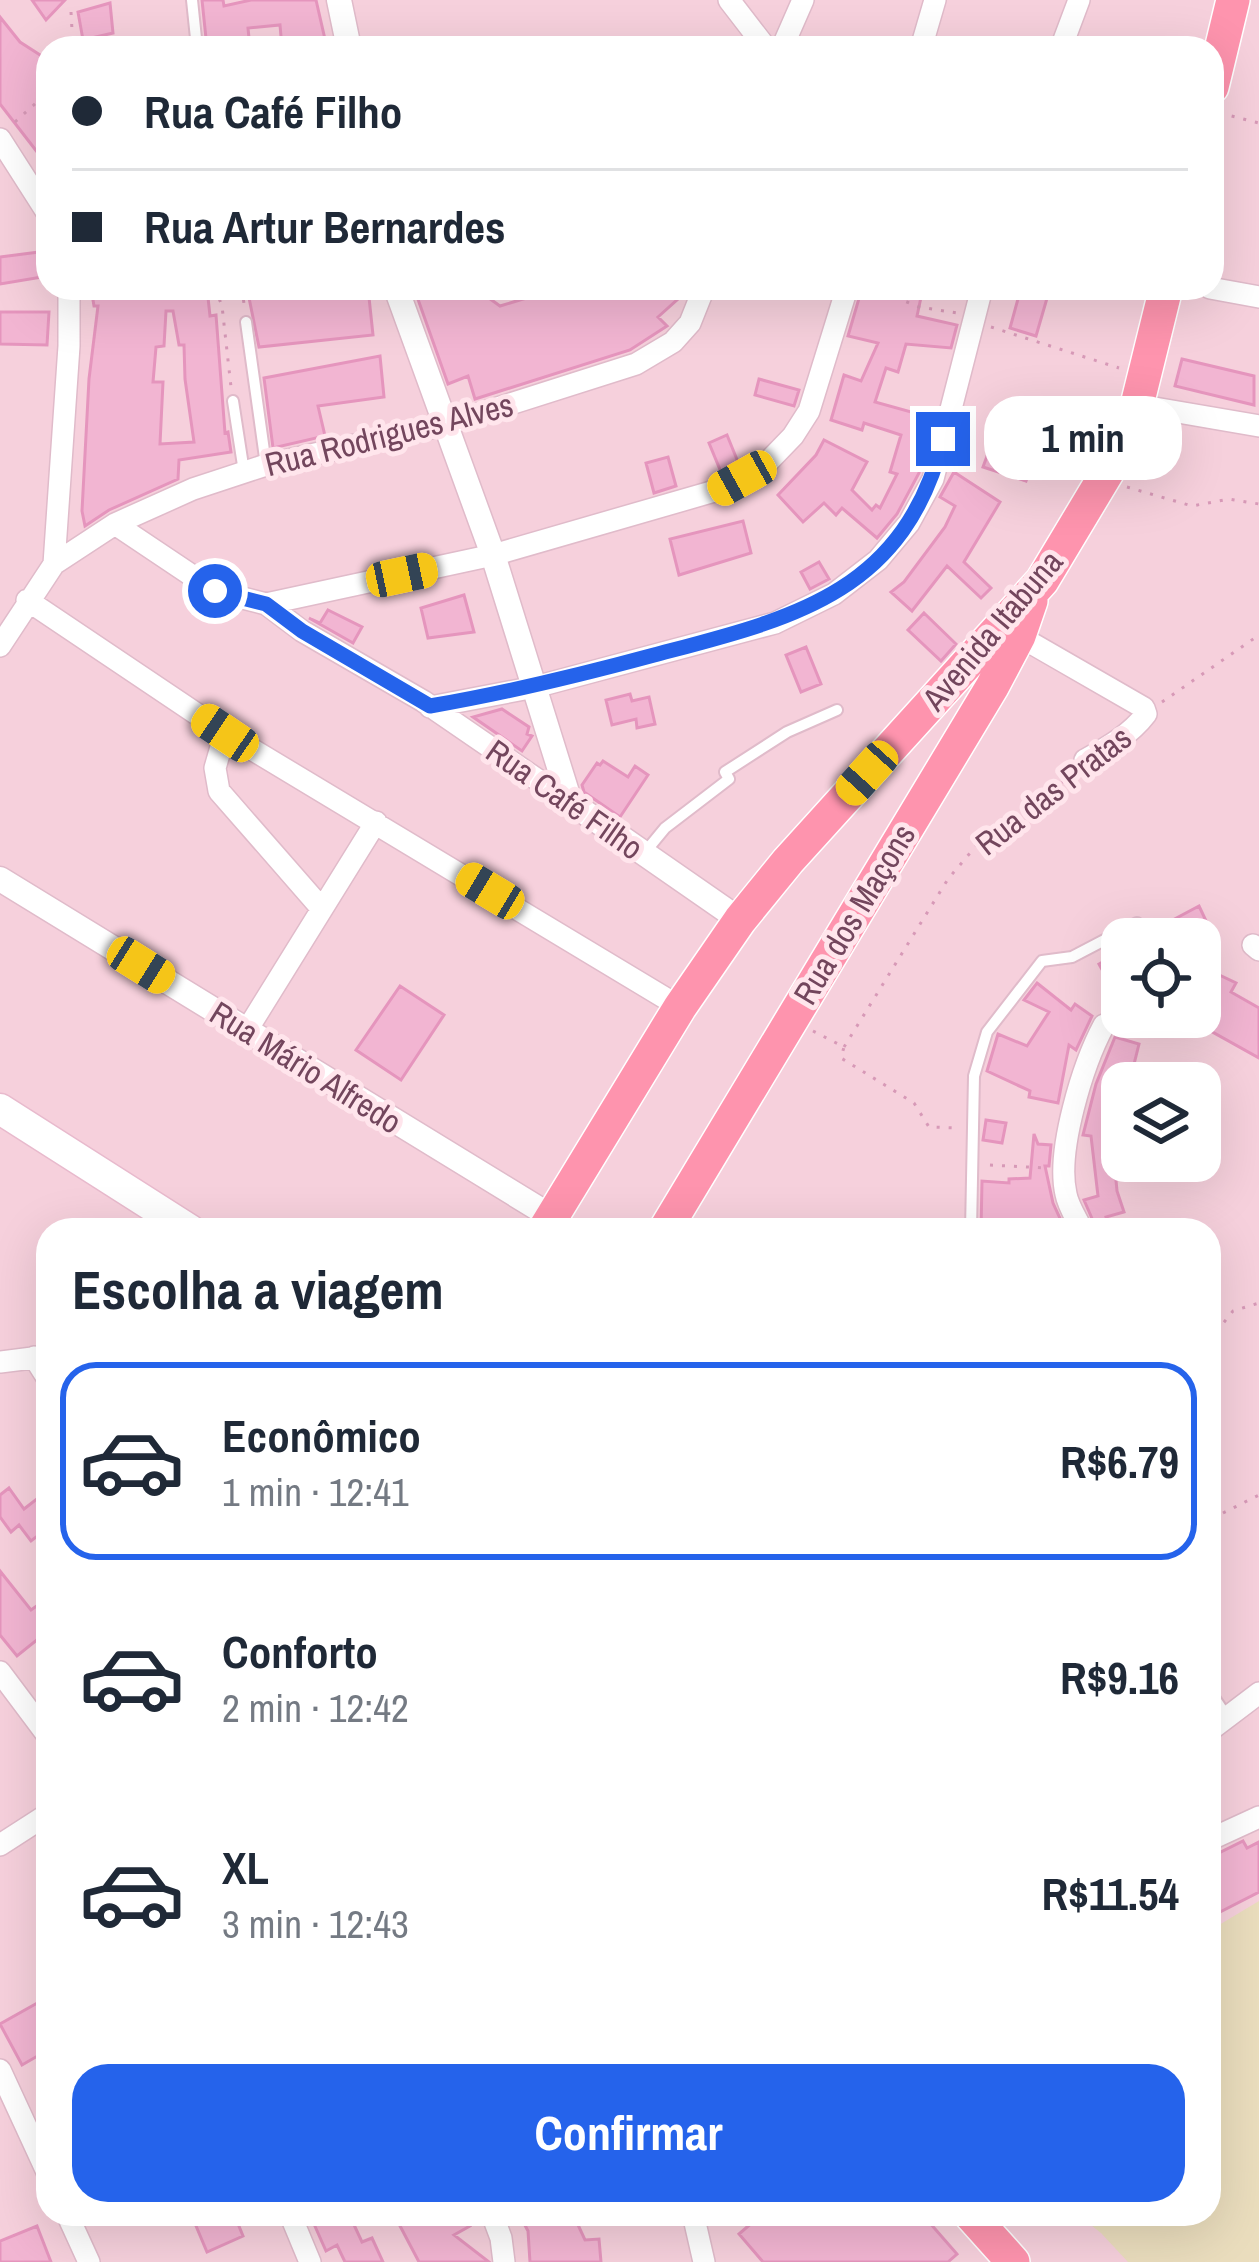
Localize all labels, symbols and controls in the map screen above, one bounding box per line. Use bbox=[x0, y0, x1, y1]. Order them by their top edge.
text: Rua Café Filho bbox=[144, 81, 402, 142]
text: Rua Artur Bernardes bbox=[144, 196, 506, 257]
street label: Rua Rodrigues Alves bbox=[260, 382, 518, 486]
callout: 1 min bbox=[985, 397, 1183, 481]
route end bbox=[916, 412, 970, 466]
text: 1 min bbox=[1041, 412, 1125, 464]
car bbox=[702, 445, 782, 511]
street label: Avenida Itabuna bbox=[911, 541, 1072, 720]
car bbox=[363, 550, 441, 600]
route start bbox=[188, 564, 242, 618]
car bbox=[185, 698, 265, 768]
street label: Rua das Pratas bbox=[966, 715, 1140, 865]
street label: Rua Café Filho bbox=[478, 729, 652, 869]
car bbox=[830, 734, 904, 812]
street label: Rua dos Maçons bbox=[783, 816, 925, 1012]
car bbox=[450, 857, 530, 925]
map controls bbox=[1101, 918, 1221, 1182]
button: locate bbox=[1101, 918, 1221, 1038]
car bbox=[101, 931, 181, 999]
street label: Rua Mário Alfredo bbox=[202, 991, 410, 1143]
button: layers bbox=[1101, 1062, 1221, 1182]
text: Escolha a viagem bbox=[72, 1253, 444, 1326]
text: Econômico bbox=[222, 1405, 421, 1466]
icon: car bbox=[78, 1407, 186, 1515]
text: R$6.79 bbox=[1060, 1431, 1179, 1492]
text: 1 min · 12:41 bbox=[222, 1466, 409, 1518]
text: Conforto bbox=[222, 1621, 378, 1682]
icon: car bbox=[78, 1623, 186, 1731]
text: R$9.16 bbox=[1060, 1647, 1179, 1708]
text: 2 min · 12:42 bbox=[222, 1682, 409, 1734]
text: XL bbox=[222, 1837, 269, 1898]
icon: car bbox=[78, 1839, 186, 1947]
text: R$11.54 bbox=[1042, 1863, 1179, 1924]
text: 3 min · 12:43 bbox=[222, 1898, 409, 1950]
button: Confirmar bbox=[72, 2064, 1185, 2202]

